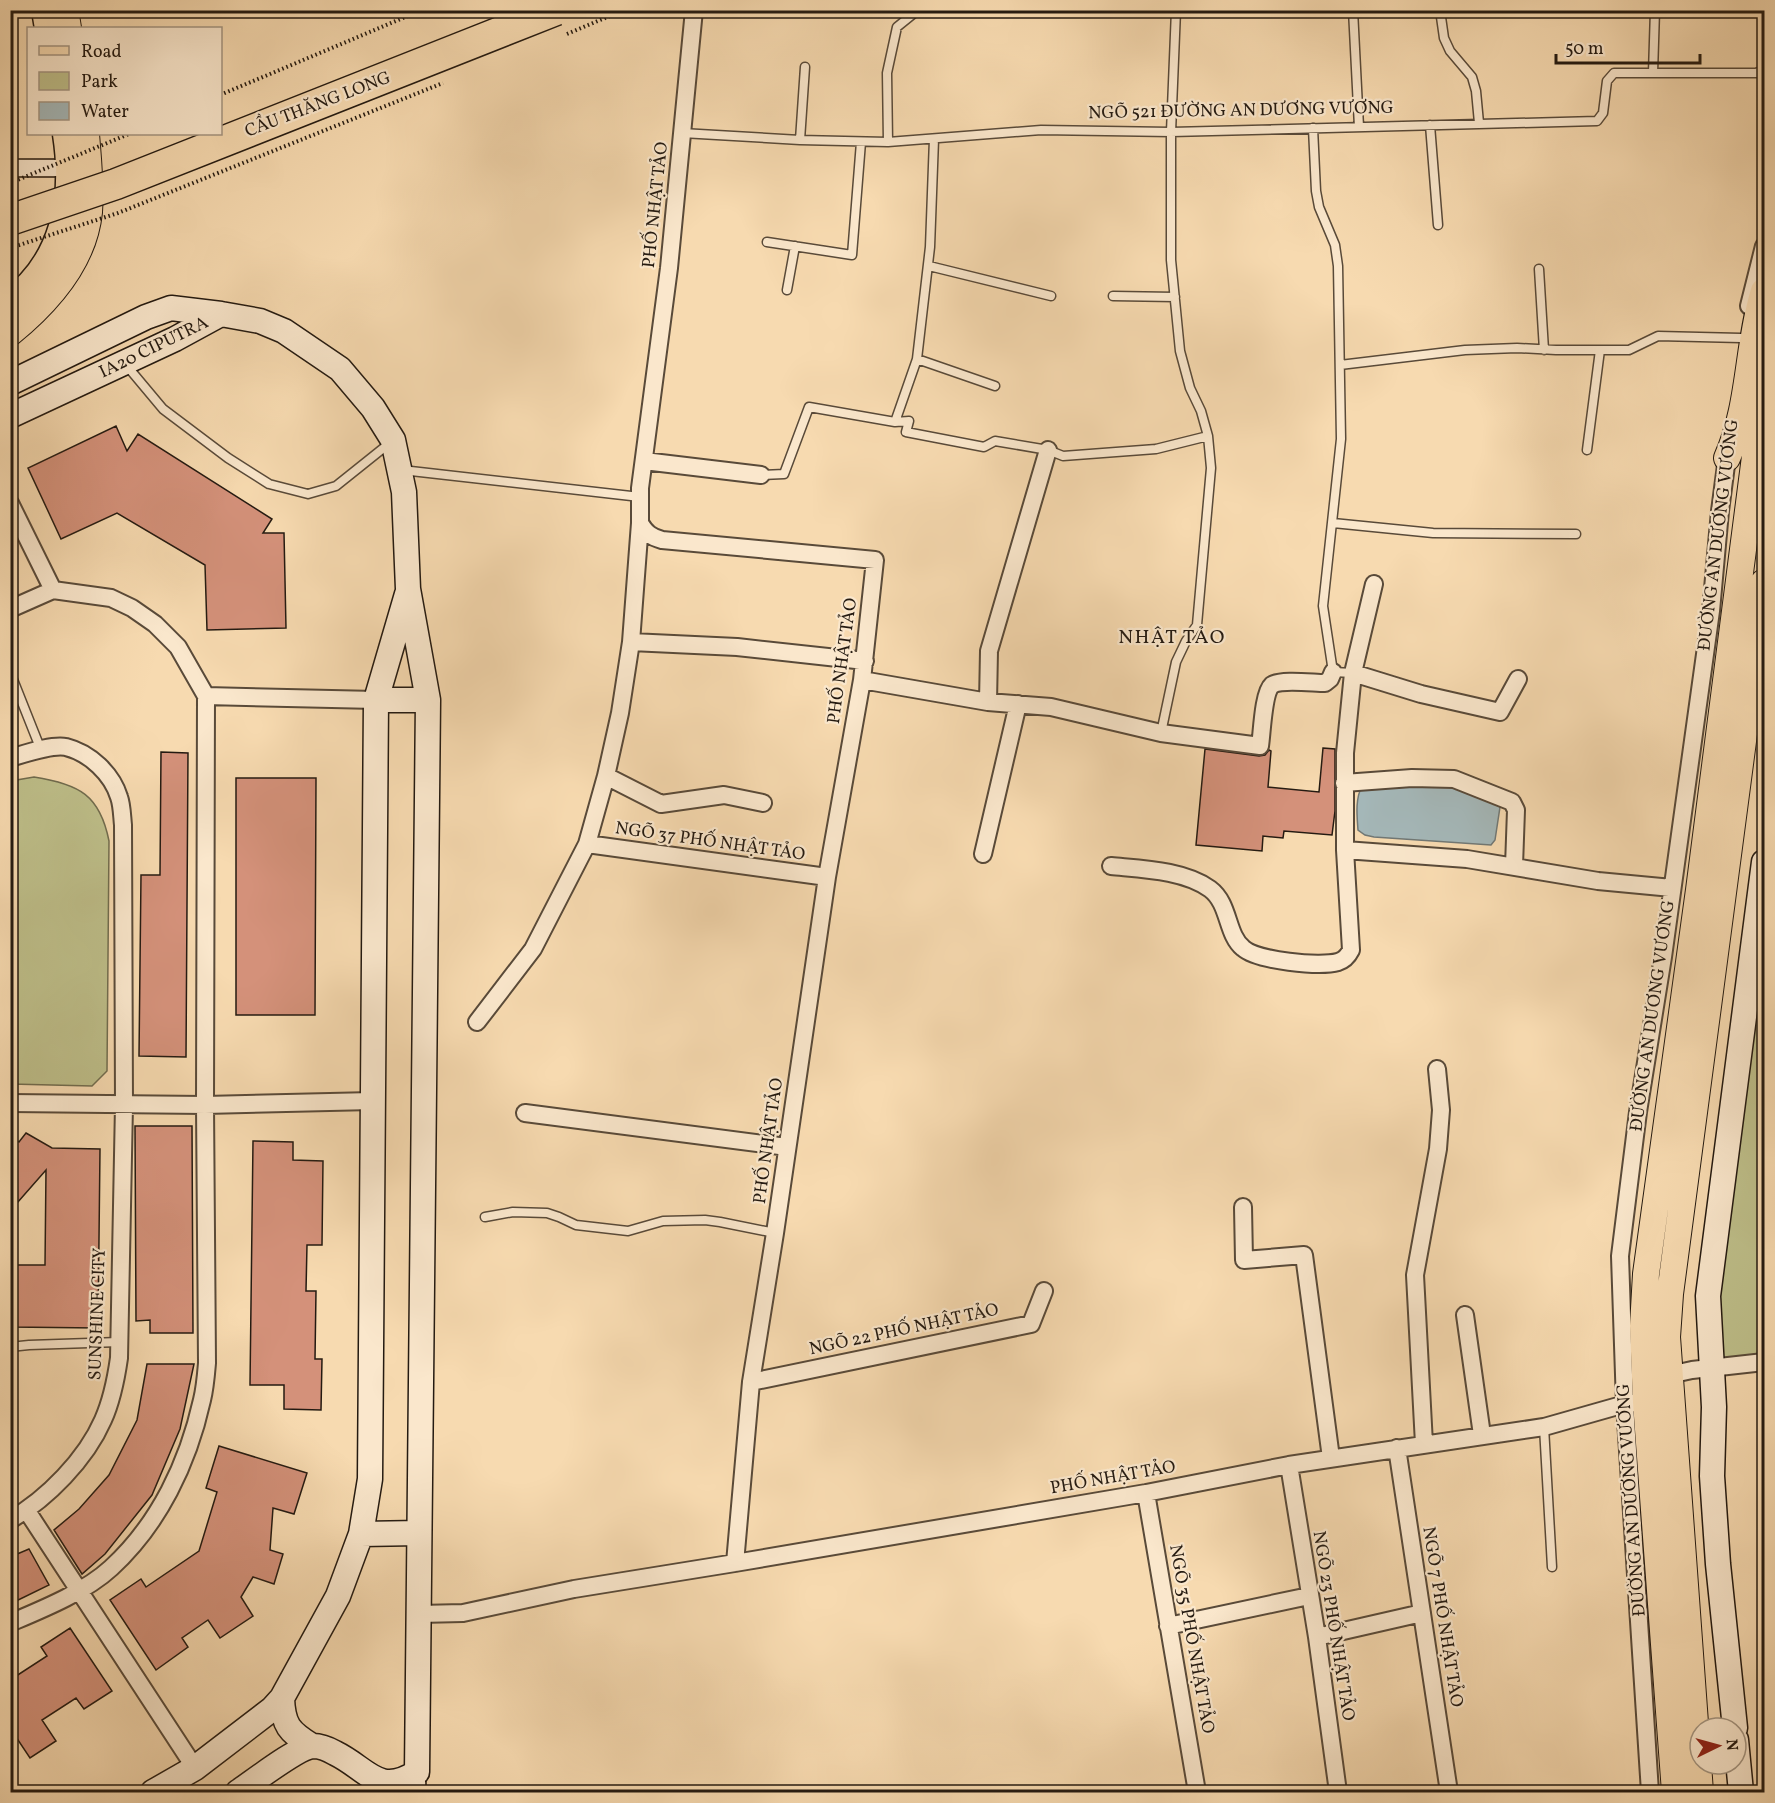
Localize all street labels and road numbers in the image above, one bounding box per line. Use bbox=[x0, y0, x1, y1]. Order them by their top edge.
street label: CẦU THĂNG LONG bbox=[240, 63, 395, 144]
street label: NGÕ 521 ĐƯỜNG AN DƯƠNG VƯƠNG bbox=[1088, 95, 1394, 126]
street label: PHỐ NHẬT TẢO bbox=[635, 140, 675, 269]
street label: IA20 CIPUTRA bbox=[95, 311, 213, 385]
street label: ĐƯỜNG AN DƯƠNG VƯƠNG bbox=[1691, 417, 1746, 652]
street label: PHỐ NHẬT TẢO bbox=[820, 596, 864, 726]
street label: NGÕ 37 PHỐ NHẬT TẢO bbox=[613, 814, 807, 868]
street label: ĐƯỜNG AN DƯƠNG VƯƠNG bbox=[1623, 898, 1682, 1133]
street label: PHỐ NHẬT TẢO bbox=[746, 1076, 790, 1206]
street label: SUNSHINE CITY bbox=[83, 1247, 113, 1381]
street label: NGÕ 22 PHỐ NHẬT TẢO bbox=[807, 1296, 1001, 1362]
street label: ĐƯỜNG AN DƯƠNG VƯƠNG bbox=[1610, 1383, 1653, 1617]
street label: PHỐ NHẬT TẢO bbox=[1048, 1453, 1178, 1501]
street label: NGÕ 7 PHỐ NHẬT TẢO bbox=[1415, 1525, 1471, 1709]
street label: NGÕ 23 PHỐ NHẬT TẢO bbox=[1306, 1529, 1362, 1723]
street label: NGÕ 35 PHỐ NHẬT TẢO bbox=[1162, 1542, 1222, 1736]

